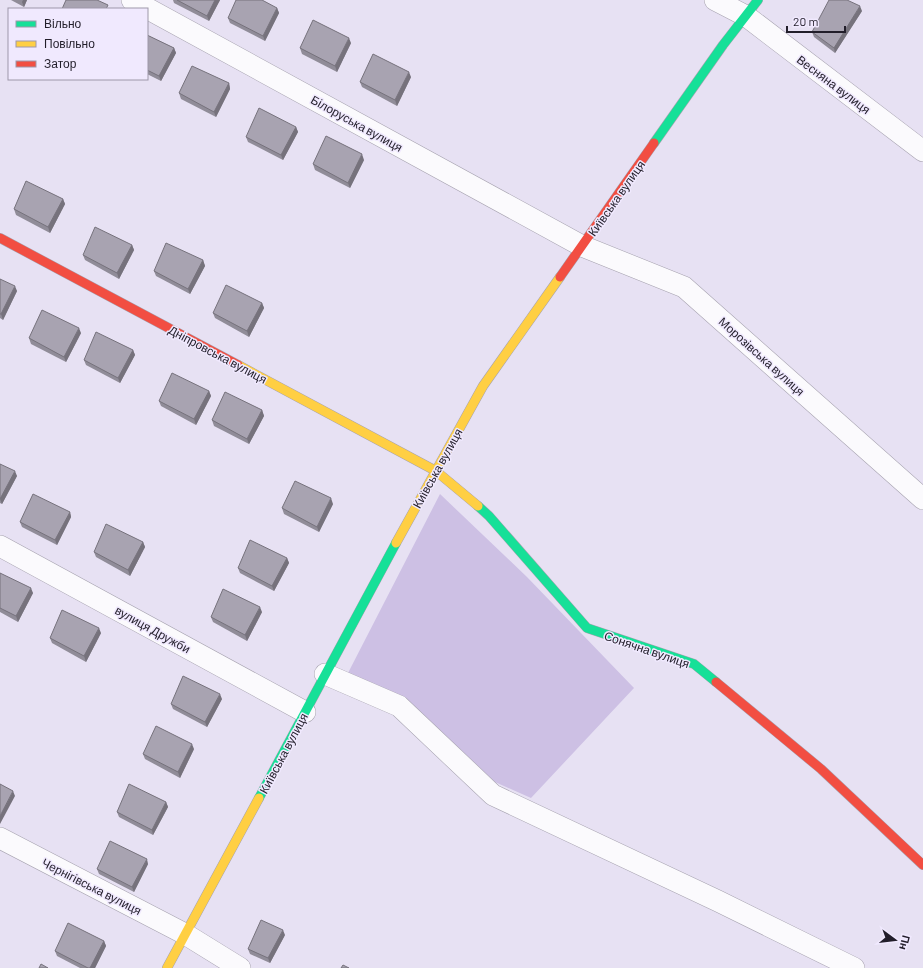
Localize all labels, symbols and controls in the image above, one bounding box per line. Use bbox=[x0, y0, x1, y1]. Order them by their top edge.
legend bbox=[8, 8, 148, 80]
scale bar bbox=[787, 8, 845, 34]
text: 20 m bbox=[793, 14, 819, 28]
text: Вільно bbox=[44, 16, 82, 30]
text: Повільно bbox=[44, 36, 95, 50]
street label: Весняна вулиця bbox=[794, 52, 874, 117]
text: Затор bbox=[44, 56, 77, 71]
street label: Білоруська вулиця bbox=[308, 92, 405, 155]
street label: Київська вулиця bbox=[585, 158, 648, 239]
street label: Морозівська вулиця bbox=[716, 314, 808, 399]
street label: Дніпровська вулиця bbox=[166, 322, 270, 387]
street label: Київська вулиця bbox=[409, 426, 466, 511]
street label: вулиця Дружби bbox=[112, 603, 193, 656]
street label: Сонячна вулиця bbox=[602, 628, 692, 671]
street label: Київська вулиця bbox=[256, 710, 311, 796]
street label: Чернігівська вулиця bbox=[40, 855, 144, 918]
north arrow bbox=[875, 920, 915, 960]
text: Пн bbox=[897, 934, 913, 951]

